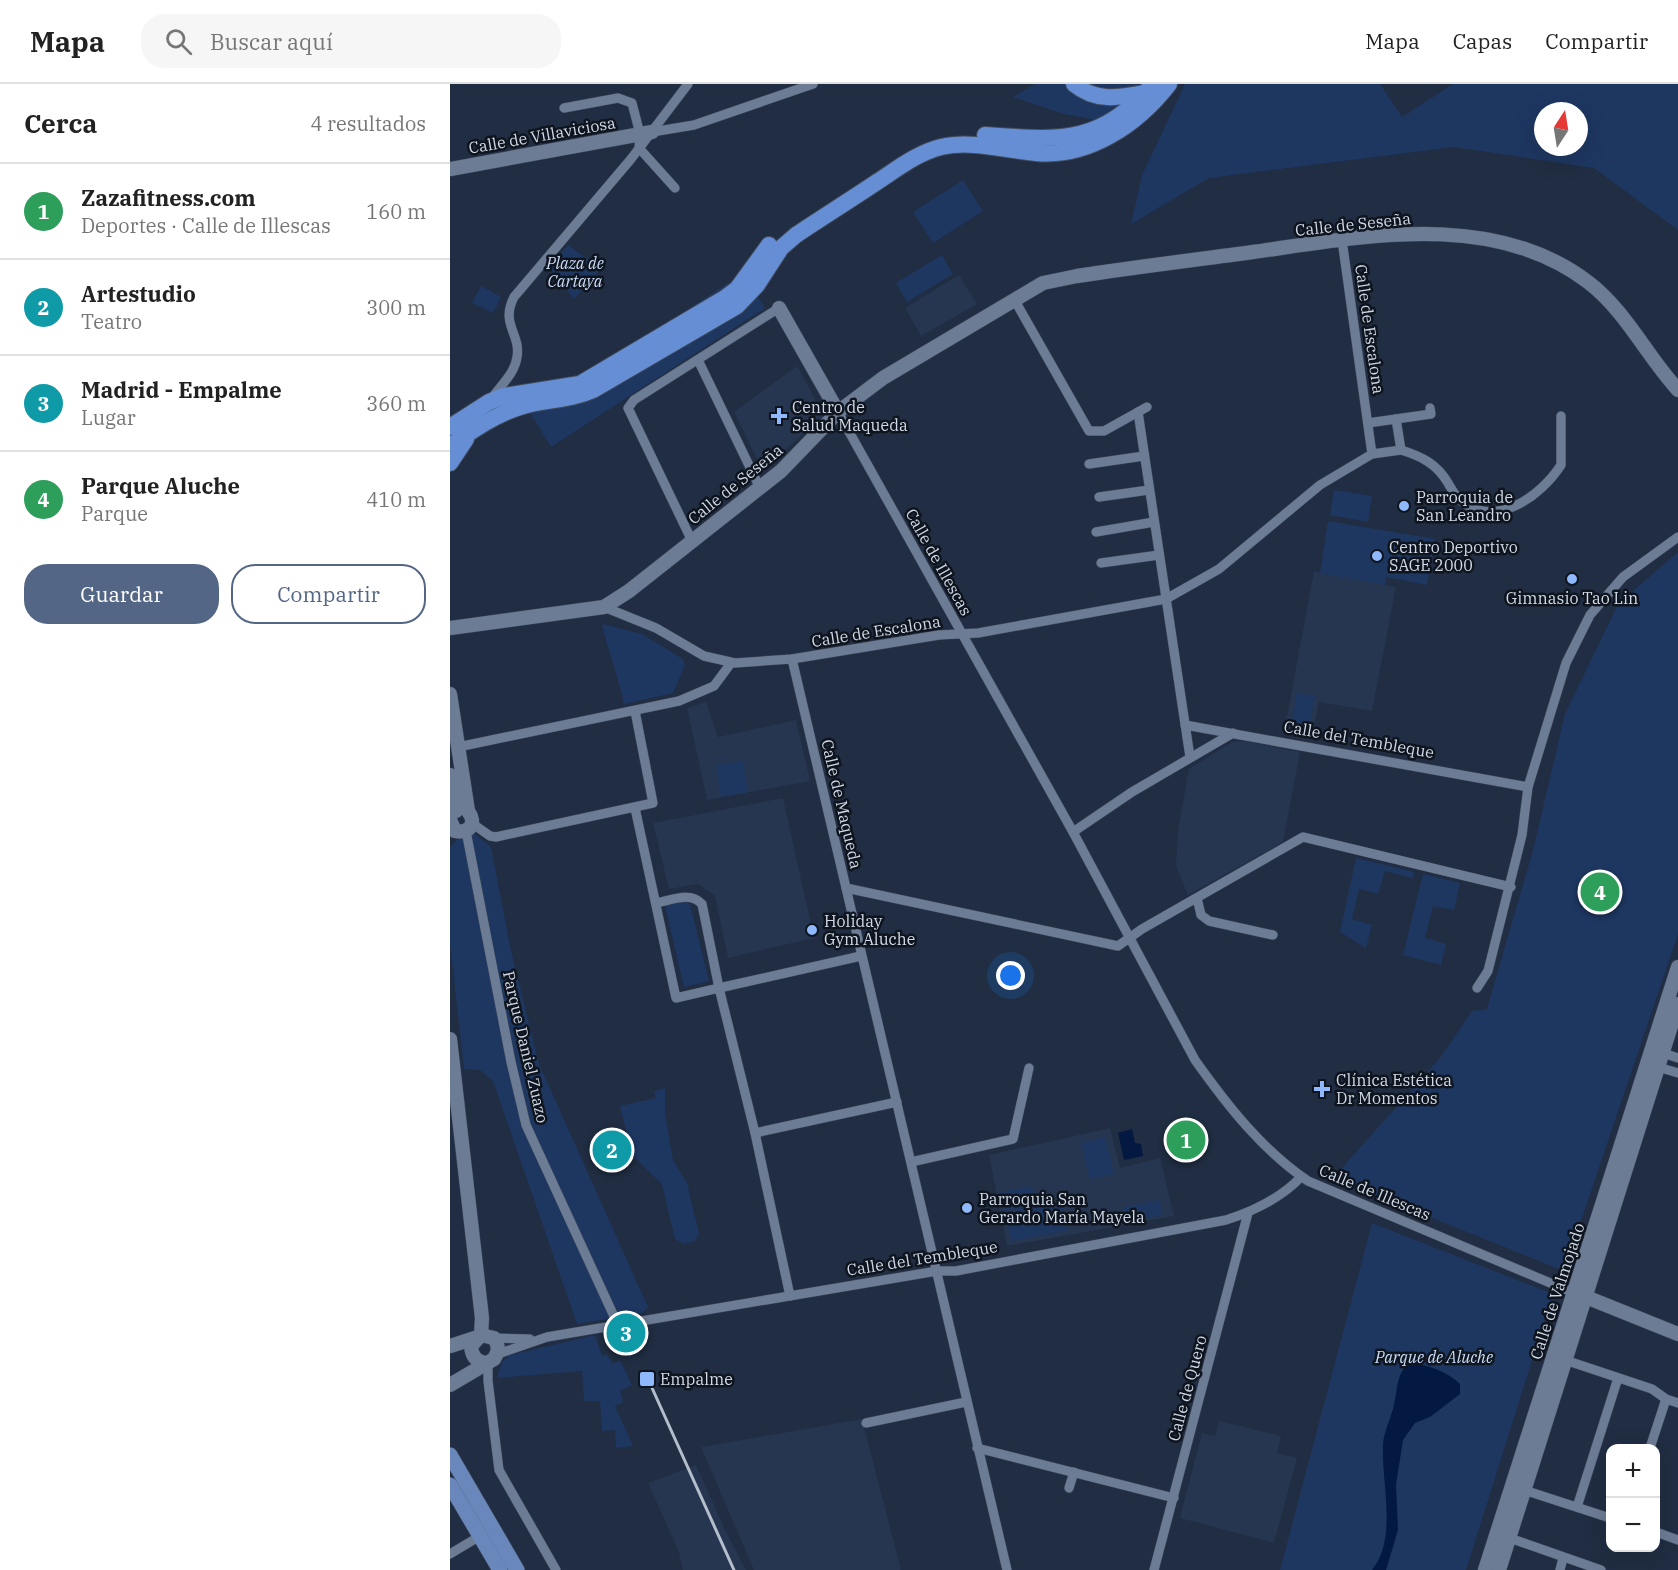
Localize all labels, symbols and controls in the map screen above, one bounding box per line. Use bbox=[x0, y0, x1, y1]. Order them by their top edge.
search box bbox=[141, 14, 561, 68]
text: Mapa bbox=[30, 23, 105, 60]
icon: search bbox=[162, 25, 195, 58]
text: Buscar aquí bbox=[210, 27, 333, 56]
text: Mapa bbox=[1365, 27, 1420, 55]
text: Capas bbox=[1453, 27, 1512, 55]
text: Compartir bbox=[1545, 27, 1648, 55]
north arrow bbox=[1534, 102, 1588, 156]
text: Cerca bbox=[24, 106, 97, 140]
text: 4 resultados bbox=[310, 110, 426, 137]
street label: Calle de Villaviciosa bbox=[467, 112, 617, 158]
text: Zazafitness.com bbox=[81, 183, 256, 212]
text: 1 bbox=[38, 198, 50, 225]
text: 160 m bbox=[366, 198, 426, 225]
street label: Calle de Seseña bbox=[1294, 208, 1412, 240]
text: Deportes · Calle de Illescas bbox=[81, 212, 331, 239]
park label: Plaza de Cartaya bbox=[545, 253, 604, 291]
street label: Calle de Escalona bbox=[1351, 263, 1389, 395]
text: Artestudio bbox=[81, 279, 196, 308]
text: 2 bbox=[38, 294, 50, 321]
text: 300 m bbox=[366, 294, 426, 321]
text: Teatro bbox=[81, 308, 142, 335]
text: Madrid - Empalme bbox=[81, 375, 282, 404]
text: 3 bbox=[38, 390, 50, 417]
text: 360 m bbox=[366, 390, 426, 417]
place label: Centro de Salud Maqueda bbox=[792, 397, 908, 435]
text: Lugar bbox=[81, 404, 136, 431]
marker: Centro de Salud Maqueda bbox=[770, 407, 788, 425]
street label: Calle de Seseña bbox=[684, 440, 787, 528]
text: Parque Aluche bbox=[81, 471, 240, 500]
text: 4 bbox=[38, 486, 50, 513]
text: 410 m bbox=[366, 486, 426, 513]
place label: Parroquia de San Leandro bbox=[1416, 487, 1513, 525]
marker: Parroquia de San Leandro bbox=[1397, 499, 1411, 513]
text: Parque bbox=[81, 500, 148, 527]
street label: Calle de Illescas bbox=[901, 505, 977, 619]
place label: Centro Deportivo SAGE 2000 bbox=[1389, 537, 1518, 575]
marker: Centro Deportivo SAGE 2000 bbox=[1370, 549, 1384, 563]
button: Guardar bbox=[24, 564, 219, 624]
button: Compartir bbox=[231, 564, 426, 624]
marker: Gimnasio Tao Lin bbox=[1565, 572, 1579, 586]
place label: Gimnasio Tao Lin bbox=[1506, 588, 1638, 608]
street label: Calle de Escalona bbox=[810, 611, 942, 651]
street label: Calle del Tembleque bbox=[1282, 716, 1436, 762]
street label: Calle de Maqueda bbox=[817, 737, 867, 871]
pin: 4 bbox=[1580, 870, 1620, 914]
place label: Holiday Gym Aluche bbox=[824, 911, 915, 949]
marker: Holiday Gym Aluche bbox=[805, 923, 819, 937]
your location bbox=[996, 961, 1025, 990]
street label: Parque Daniel Zuazo bbox=[499, 969, 553, 1125]
place label: Clínica Estética Dr Momentos bbox=[1336, 1070, 1452, 1108]
marker: Clínica Estética Dr Momentos bbox=[1313, 1080, 1331, 1098]
pin: 1 bbox=[1166, 1118, 1206, 1162]
pin: 2 bbox=[592, 1128, 632, 1172]
street label: Calle de Illescas bbox=[1316, 1160, 1434, 1224]
place label: Parroquia San Gerardo María Mayela bbox=[979, 1189, 1145, 1227]
marker: Parroquia San Gerardo María Mayela bbox=[960, 1201, 974, 1215]
street label: Calle de Valmojado bbox=[1525, 1220, 1589, 1362]
street label: Calle del Tembleque bbox=[845, 1236, 999, 1280]
pin: 3 bbox=[606, 1310, 645, 1356]
street label: Calle de Quero bbox=[1163, 1333, 1211, 1443]
park label: Parque de Aluche bbox=[1374, 1347, 1493, 1367]
place label: Empalme bbox=[660, 1369, 733, 1389]
marker: Empalme bbox=[638, 1370, 656, 1388]
map controls bbox=[1606, 1444, 1660, 1552]
button: + bbox=[1606, 1444, 1660, 1498]
button: − bbox=[1606, 1498, 1660, 1552]

